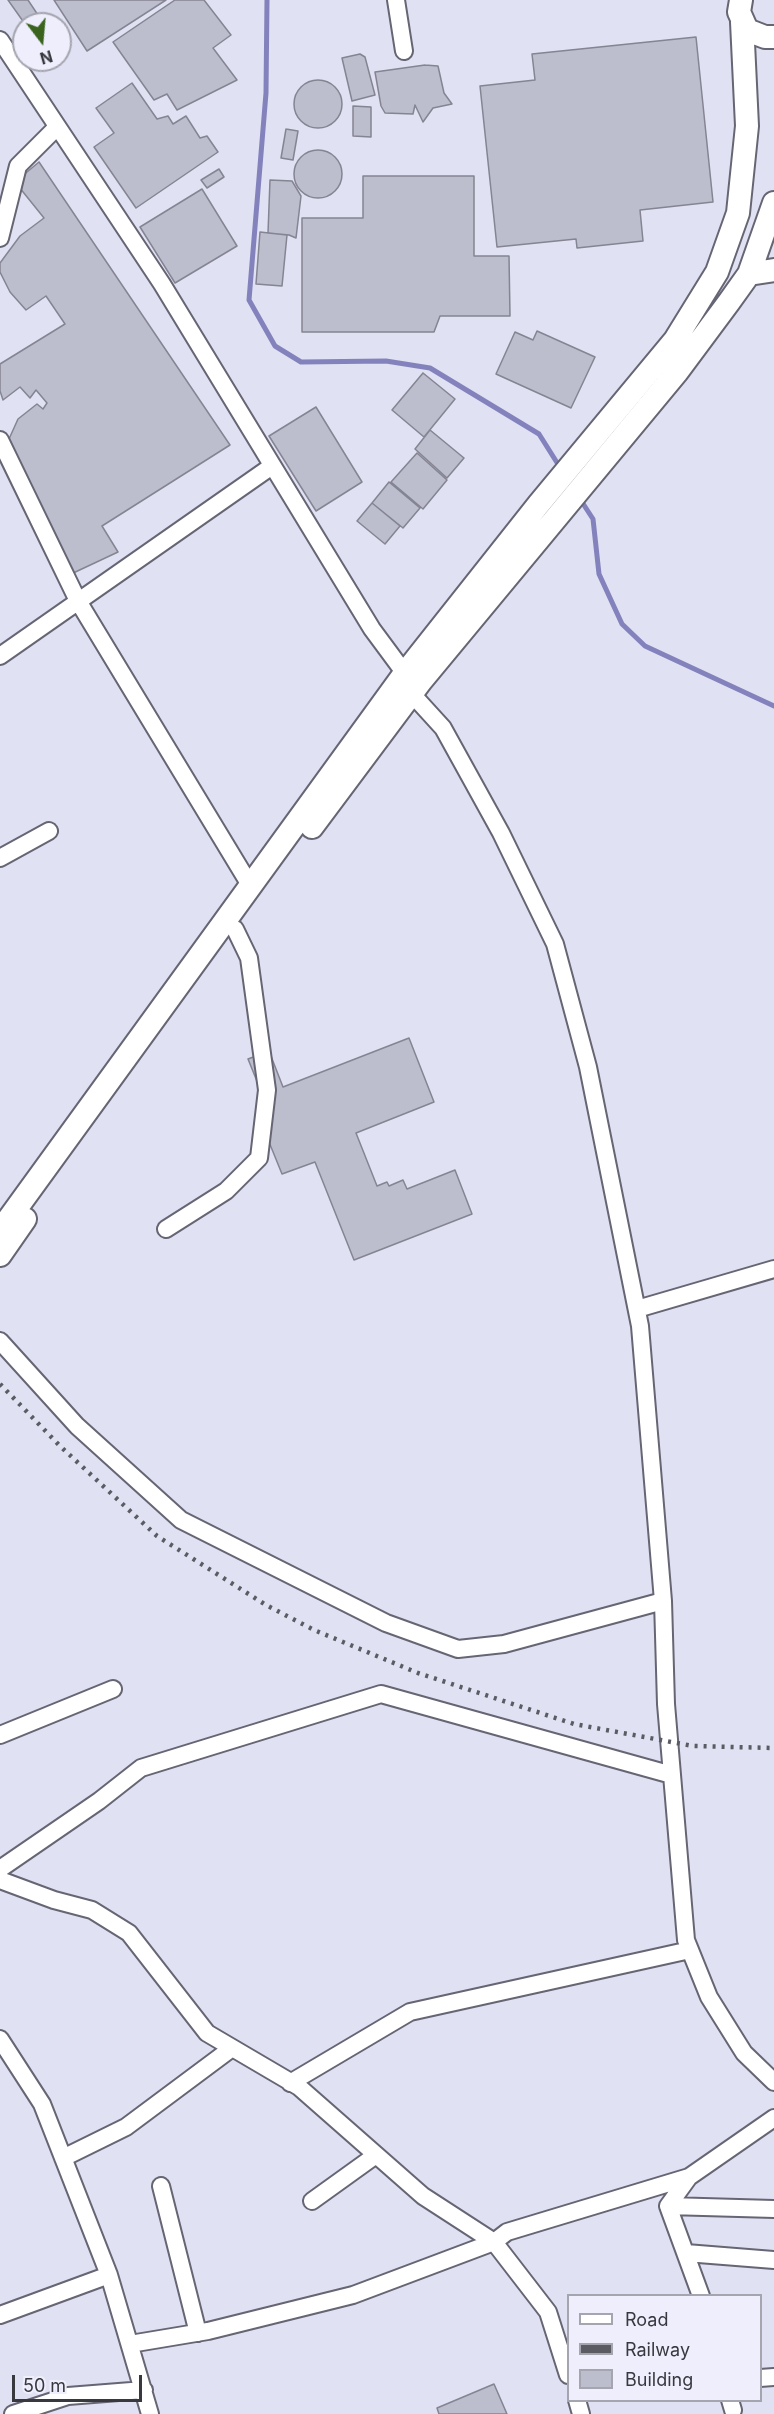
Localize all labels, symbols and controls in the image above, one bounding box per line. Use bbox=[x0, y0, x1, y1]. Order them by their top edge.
north arrow bbox=[12, 12, 72, 72]
text: N bbox=[38, 46, 55, 69]
legend bbox=[567, 2294, 762, 2402]
text: Road bbox=[625, 2309, 668, 2330]
text: Railway bbox=[625, 2339, 690, 2360]
scale bar bbox=[15, 2363, 146, 2401]
text: Building bbox=[625, 2369, 693, 2390]
text: 50 m bbox=[23, 2375, 66, 2396]

